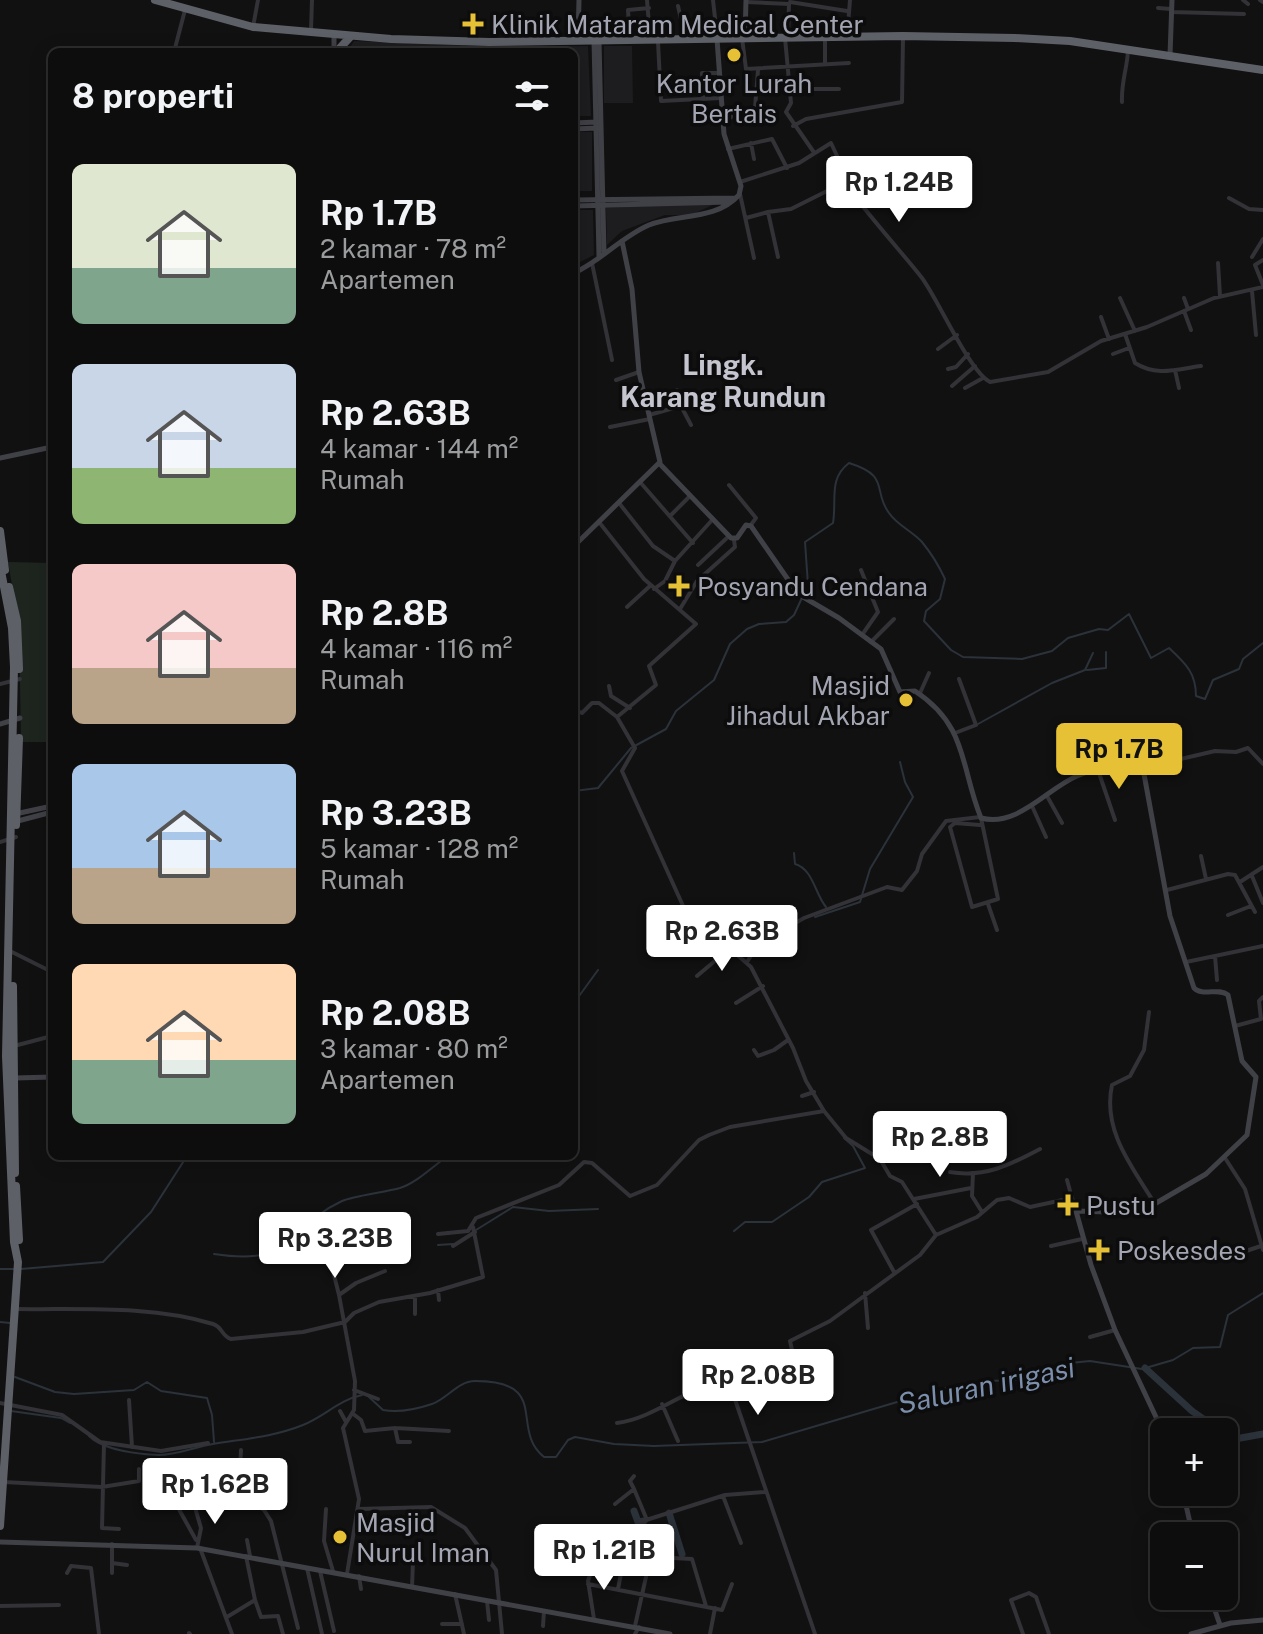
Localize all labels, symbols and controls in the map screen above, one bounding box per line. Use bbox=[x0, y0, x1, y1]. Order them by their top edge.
place label: Klinik Mataram Medical Center bbox=[491, 9, 864, 40]
marker: Klinik Mataram Medical Center bbox=[462, 13, 484, 35]
marker: Kantor Lurah Bertais bbox=[725, 46, 743, 64]
place label: Kantor Lurah Bertais bbox=[656, 68, 812, 129]
icon: filters bbox=[510, 74, 554, 118]
text: 8 properti bbox=[72, 76, 234, 116]
pin: Rp 1.24B bbox=[816, 156, 982, 224]
text: Rp 1.24B bbox=[844, 166, 954, 197]
text: Rp 1.7B bbox=[320, 193, 437, 233]
icon: home bbox=[136, 196, 232, 292]
text: 2 kamar · 78 m² bbox=[320, 233, 506, 264]
text: Apartemen bbox=[320, 264, 455, 295]
district label: Lingk. Karang Rundun bbox=[620, 348, 826, 413]
text: Rp 2.63B bbox=[320, 393, 471, 433]
icon: home bbox=[136, 396, 232, 492]
text: 4 kamar · 144 m² bbox=[320, 433, 518, 464]
text: Rumah bbox=[320, 464, 404, 495]
place label: Posyandu Cendana bbox=[697, 571, 928, 602]
marker: Posyandu Cendana bbox=[668, 575, 690, 597]
text: Rp 2.8B bbox=[320, 593, 449, 633]
icon: home bbox=[136, 596, 232, 692]
text: 4 kamar · 116 m² bbox=[320, 633, 512, 664]
text: Rumah bbox=[320, 664, 404, 695]
place label: Masjid Jihadul Akbar bbox=[726, 670, 890, 731]
marker: Masjid Jihadul Akbar bbox=[897, 691, 915, 709]
pin: Rp 1.7B bbox=[1045, 723, 1193, 791]
text: Rp 1.7B bbox=[1074, 733, 1164, 764]
text: Rp 3.23B bbox=[320, 793, 472, 833]
icon: home bbox=[136, 796, 232, 892]
text: 5 kamar · 128 m² bbox=[320, 833, 518, 864]
text: Rumah bbox=[320, 864, 404, 895]
pin: Rp 2.63B bbox=[639, 905, 805, 973]
text: Rp 2.63B bbox=[664, 915, 780, 946]
text: Rp 2.08B bbox=[320, 993, 470, 1033]
icon: home bbox=[136, 996, 232, 1092]
text: 3 kamar · 80 m² bbox=[320, 1033, 508, 1064]
text: Apartemen bbox=[320, 1064, 455, 1095]
pin: Rp 2.8B bbox=[866, 1111, 1014, 1179]
text: Rp 2.8B bbox=[891, 1121, 989, 1152]
place label: Pustu bbox=[1086, 1190, 1156, 1221]
marker: Pustu bbox=[1057, 1194, 1079, 1216]
pin: Rp 3.23B bbox=[252, 1212, 418, 1280]
text: Rp 3.23B bbox=[277, 1222, 393, 1253]
place label: Poskesdes bbox=[1117, 1235, 1246, 1266]
marker: Poskesdes bbox=[1088, 1239, 1110, 1261]
pin: Rp 2.08B bbox=[675, 1349, 841, 1417]
water label: Saluran irigasi bbox=[894, 1350, 1078, 1420]
text: Rp 2.08B bbox=[700, 1359, 816, 1390]
map controls bbox=[1150, 1418, 1238, 1610]
button: + bbox=[1150, 1418, 1238, 1506]
pin: Rp 1.62B bbox=[132, 1458, 298, 1526]
text: Rp 1.62B bbox=[160, 1468, 270, 1499]
place label: Masjid Nurul Iman bbox=[356, 1507, 490, 1568]
button: − bbox=[1150, 1522, 1238, 1610]
pin: Rp 1.21B bbox=[521, 1524, 687, 1592]
marker: Masjid Nurul Iman bbox=[331, 1528, 349, 1546]
text: Rp 1.21B bbox=[552, 1534, 656, 1565]

